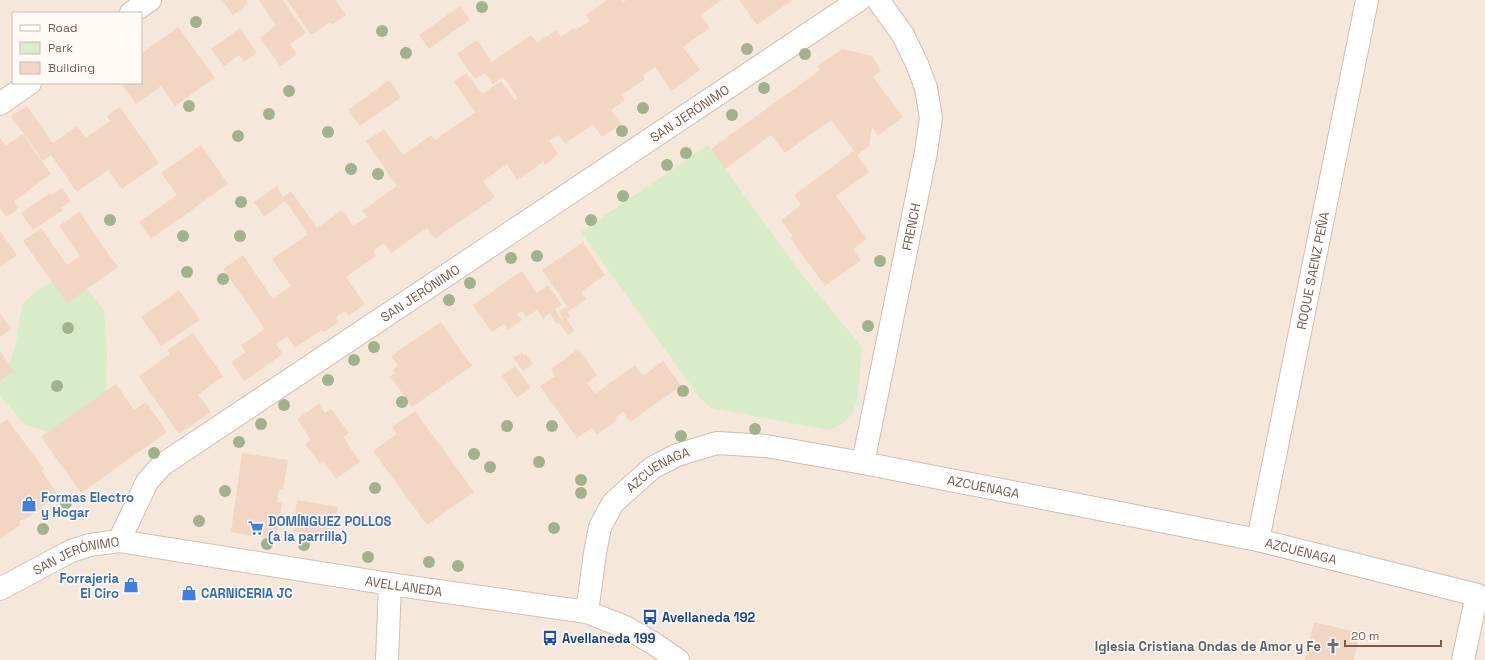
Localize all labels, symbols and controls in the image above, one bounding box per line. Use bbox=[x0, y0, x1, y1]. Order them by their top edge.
legend bbox=[12, 12, 142, 84]
text: Road bbox=[48, 20, 77, 36]
text: Park bbox=[48, 40, 73, 56]
text: Building bbox=[48, 60, 95, 76]
street label: SAN JERÓNIMO bbox=[646, 81, 732, 146]
street label: FRENCH bbox=[898, 202, 924, 252]
street label: ROQUE SAENZ PEÑA bbox=[1292, 210, 1333, 331]
street label: SAN JERÓNIMO bbox=[377, 260, 463, 326]
street label: AZCUENAGA bbox=[622, 443, 692, 496]
street label: AZCUENAGA bbox=[946, 471, 1021, 502]
place label: Formas Electro y Hogar bbox=[41, 489, 134, 521]
shop icon: Formas Electro y Hogar bbox=[20, 495, 38, 513]
place label: DOMÍNGUEZ POLLOS (a la parrilla) bbox=[268, 513, 392, 545]
supermarket icon: DOMÍNGUEZ POLLOS (a la parrilla) bbox=[247, 519, 265, 537]
street label: SAN JERÓNIMO bbox=[30, 533, 120, 579]
street label: AZCUENAGA bbox=[1263, 534, 1339, 568]
place label: Forrajeria El Ciro bbox=[59, 570, 119, 602]
street label: AVELLANEDA bbox=[364, 572, 444, 600]
shop icon: Forrajeria El Ciro bbox=[122, 576, 140, 594]
shop icon: CARNICERIA JC bbox=[180, 584, 198, 602]
place label: CARNICERIA JC bbox=[201, 585, 293, 602]
bus stop icon: Avellaneda 192 bbox=[641, 608, 659, 626]
place label: Avellaneda 192 bbox=[662, 609, 756, 626]
scale bar bbox=[1345, 622, 1441, 648]
text: 20 m bbox=[1351, 628, 1379, 644]
bus stop icon: Avellaneda 199 bbox=[541, 629, 559, 647]
place label: Avellaneda 199 bbox=[562, 630, 656, 647]
church icon: Iglesia Cristiana Ondas de Amor y Fe bbox=[1324, 637, 1342, 655]
place label: Iglesia Cristiana Ondas de Amor y Fe bbox=[1095, 638, 1321, 655]

